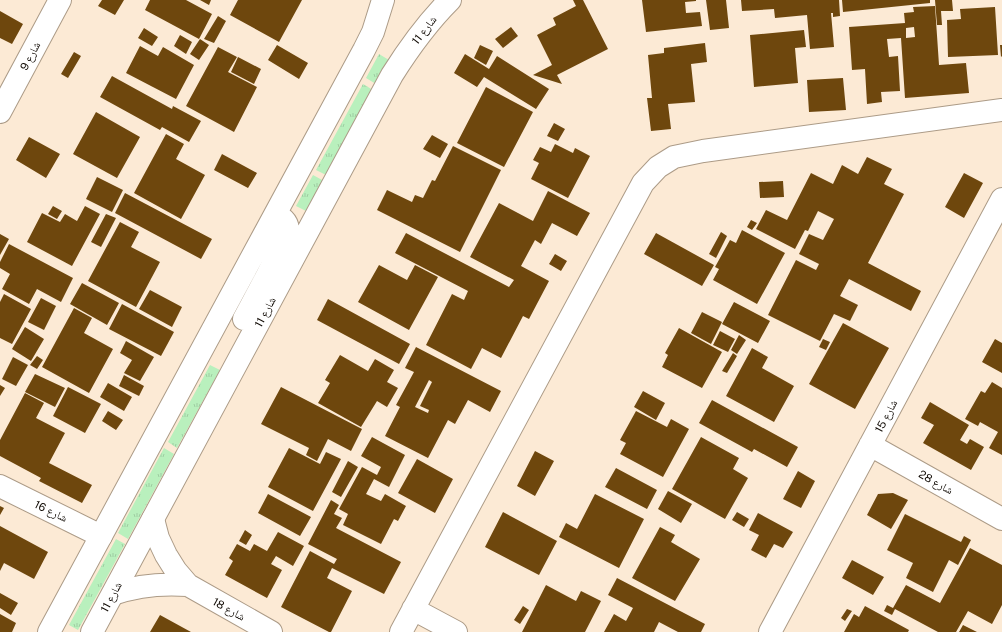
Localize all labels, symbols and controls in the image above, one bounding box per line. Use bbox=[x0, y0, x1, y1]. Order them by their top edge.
street label: شارع 11 bbox=[409, 13, 440, 47]
street label: شارع 9 bbox=[18, 40, 43, 73]
street label: شارع 11 bbox=[252, 295, 279, 330]
street label: شارع 15 bbox=[872, 398, 900, 435]
street label: شارع 28 bbox=[916, 468, 955, 497]
street label: شارع 16 bbox=[32, 498, 69, 525]
street label: شارع 11 bbox=[98, 580, 125, 615]
street label: شارع 18 bbox=[210, 595, 247, 624]

